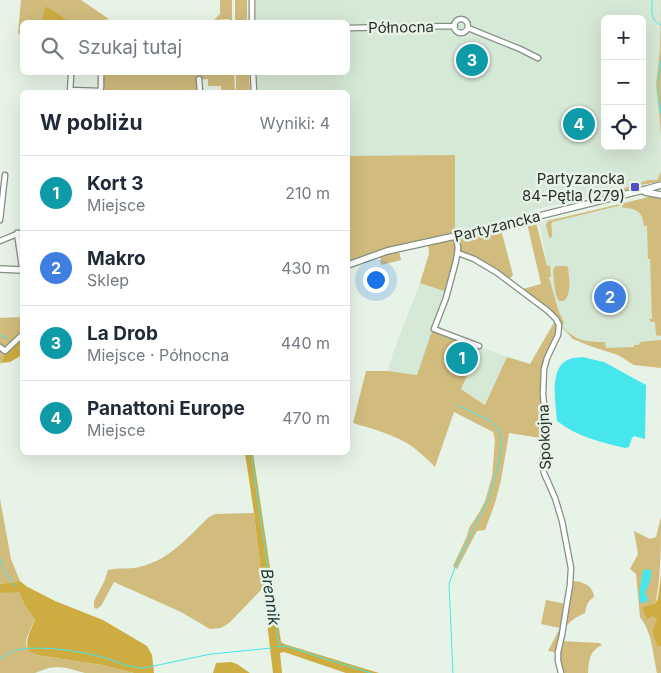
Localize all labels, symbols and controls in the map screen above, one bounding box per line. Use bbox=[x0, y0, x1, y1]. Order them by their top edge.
map controls bbox=[601, 15, 646, 150]
button: + bbox=[601, 15, 646, 60]
street label: Północna bbox=[368, 17, 434, 37]
search box bbox=[20, 20, 350, 75]
icon: search bbox=[38, 34, 66, 62]
text: Szukaj tutaj bbox=[78, 36, 182, 59]
pin: 3 bbox=[456, 41, 488, 79]
button: − bbox=[601, 60, 646, 105]
pin: 4 bbox=[563, 105, 595, 143]
button: locate bbox=[601, 105, 646, 150]
text: W pobliżu bbox=[40, 110, 143, 135]
text: Wyniki: 4 bbox=[260, 113, 330, 133]
place label: Partyzancka 84-Pętla (279) bbox=[522, 169, 625, 205]
text: Kort 3 bbox=[87, 172, 143, 195]
marker: Partyzancka 84-Pętla (279) bbox=[629, 181, 641, 193]
text: 1 bbox=[53, 183, 59, 203]
text: 210 m bbox=[285, 183, 330, 203]
text: Miejsce bbox=[87, 195, 145, 215]
street label: Partyzancka bbox=[452, 206, 542, 246]
text: Makro bbox=[87, 247, 146, 270]
text: 2 bbox=[51, 258, 61, 278]
text: 430 m bbox=[281, 258, 330, 278]
your location bbox=[363, 267, 389, 293]
text: Sklep bbox=[87, 270, 129, 290]
pin: 2 bbox=[594, 278, 626, 316]
text: La Drob bbox=[87, 322, 158, 345]
text: 3 bbox=[51, 333, 61, 353]
text: 440 m bbox=[281, 333, 330, 353]
pin: 1 bbox=[446, 339, 478, 377]
text: Miejsce · Północna bbox=[87, 345, 229, 365]
text: Panattoni Europe bbox=[87, 397, 245, 420]
street label: Spokojna bbox=[533, 404, 555, 470]
text: 4 bbox=[51, 408, 61, 428]
text: 470 m bbox=[282, 408, 330, 428]
text: Miejsce bbox=[87, 420, 145, 440]
water label: Brennik bbox=[257, 567, 285, 627]

